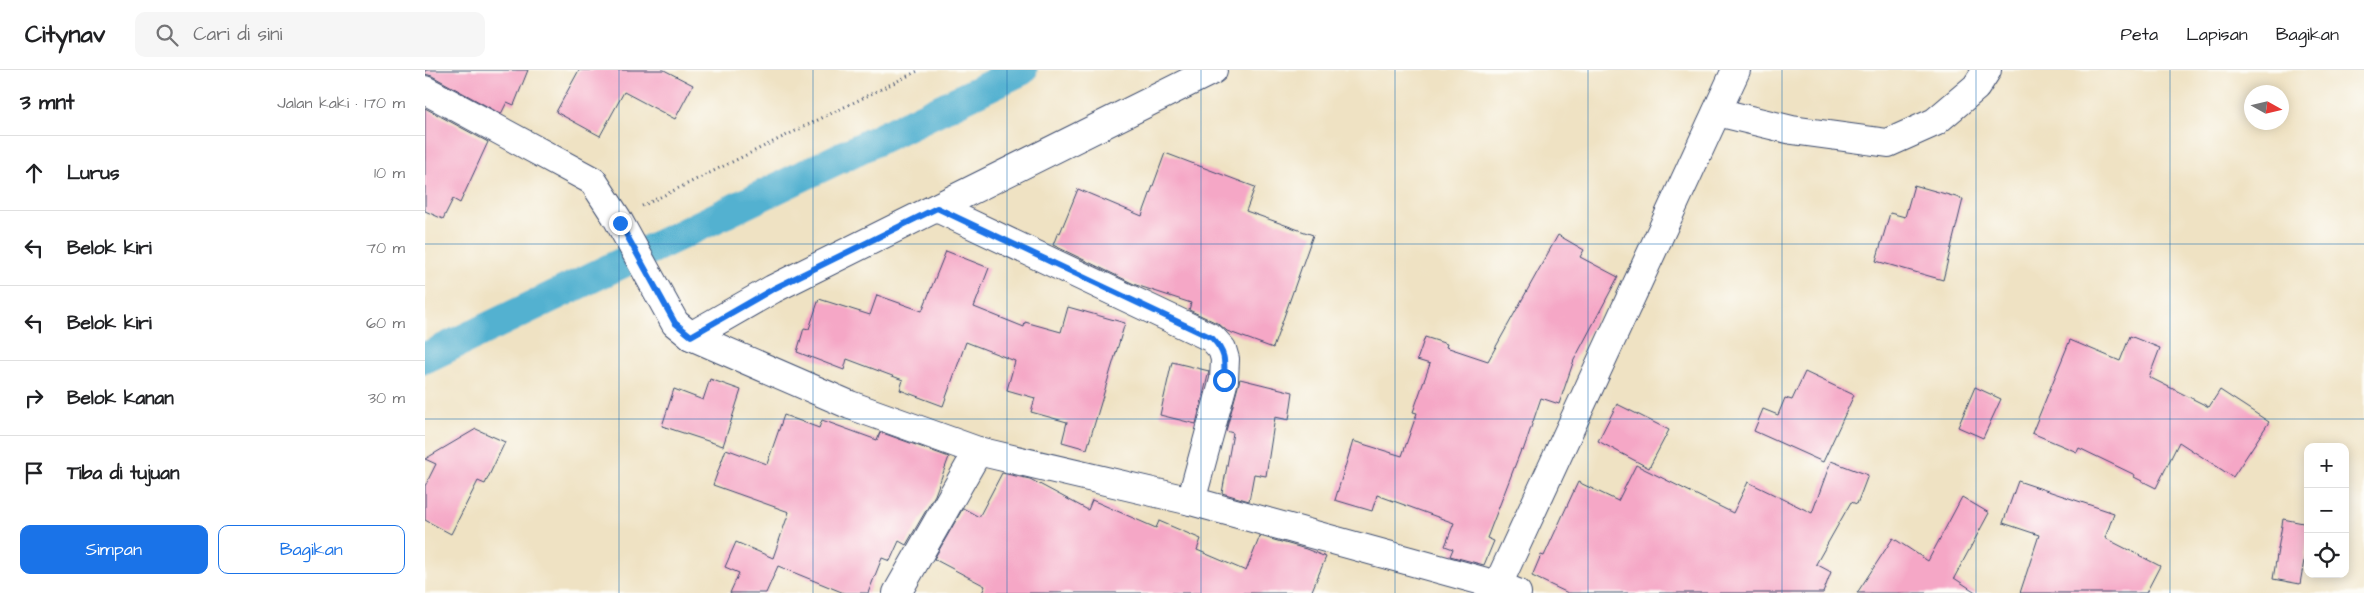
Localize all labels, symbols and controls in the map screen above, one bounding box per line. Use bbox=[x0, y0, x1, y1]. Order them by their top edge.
search box bbox=[135, 12, 485, 57]
text: Citynav bbox=[25, 18, 105, 52]
icon: search bbox=[153, 21, 181, 49]
text: Cari di sini bbox=[193, 21, 282, 48]
text: Peta bbox=[2121, 22, 2158, 47]
text: Lapisan bbox=[2186, 22, 2248, 47]
text: Bagikan bbox=[2276, 22, 2339, 47]
north arrow bbox=[2244, 85, 2289, 130]
text: 3 mnt bbox=[20, 88, 74, 117]
text: Jalan kaki · 170 m bbox=[277, 92, 405, 114]
icon: ahead bbox=[20, 159, 48, 187]
text: Lurus bbox=[67, 160, 119, 187]
text: 10 m bbox=[374, 162, 405, 184]
route end bbox=[609, 212, 632, 235]
icon: left bbox=[20, 234, 48, 262]
text: Belok kiri bbox=[67, 235, 152, 262]
text: 70 m bbox=[366, 237, 405, 259]
icon: left bbox=[20, 309, 48, 337]
text: Belok kiri bbox=[67, 310, 152, 337]
text: 60 m bbox=[366, 312, 405, 334]
route start bbox=[1213, 369, 1236, 392]
icon: right bbox=[20, 384, 48, 412]
text: Belok kanan bbox=[67, 385, 174, 412]
text: 30 m bbox=[368, 387, 405, 409]
map controls bbox=[2304, 443, 2349, 578]
button: + bbox=[2304, 443, 2349, 488]
icon: arrive bbox=[20, 459, 48, 487]
text: Tiba di tujuan bbox=[67, 460, 179, 487]
button: − bbox=[2304, 488, 2349, 533]
button: Simpan bbox=[20, 525, 208, 574]
button: Bagikan bbox=[218, 525, 405, 574]
button: locate bbox=[2304, 533, 2349, 578]

